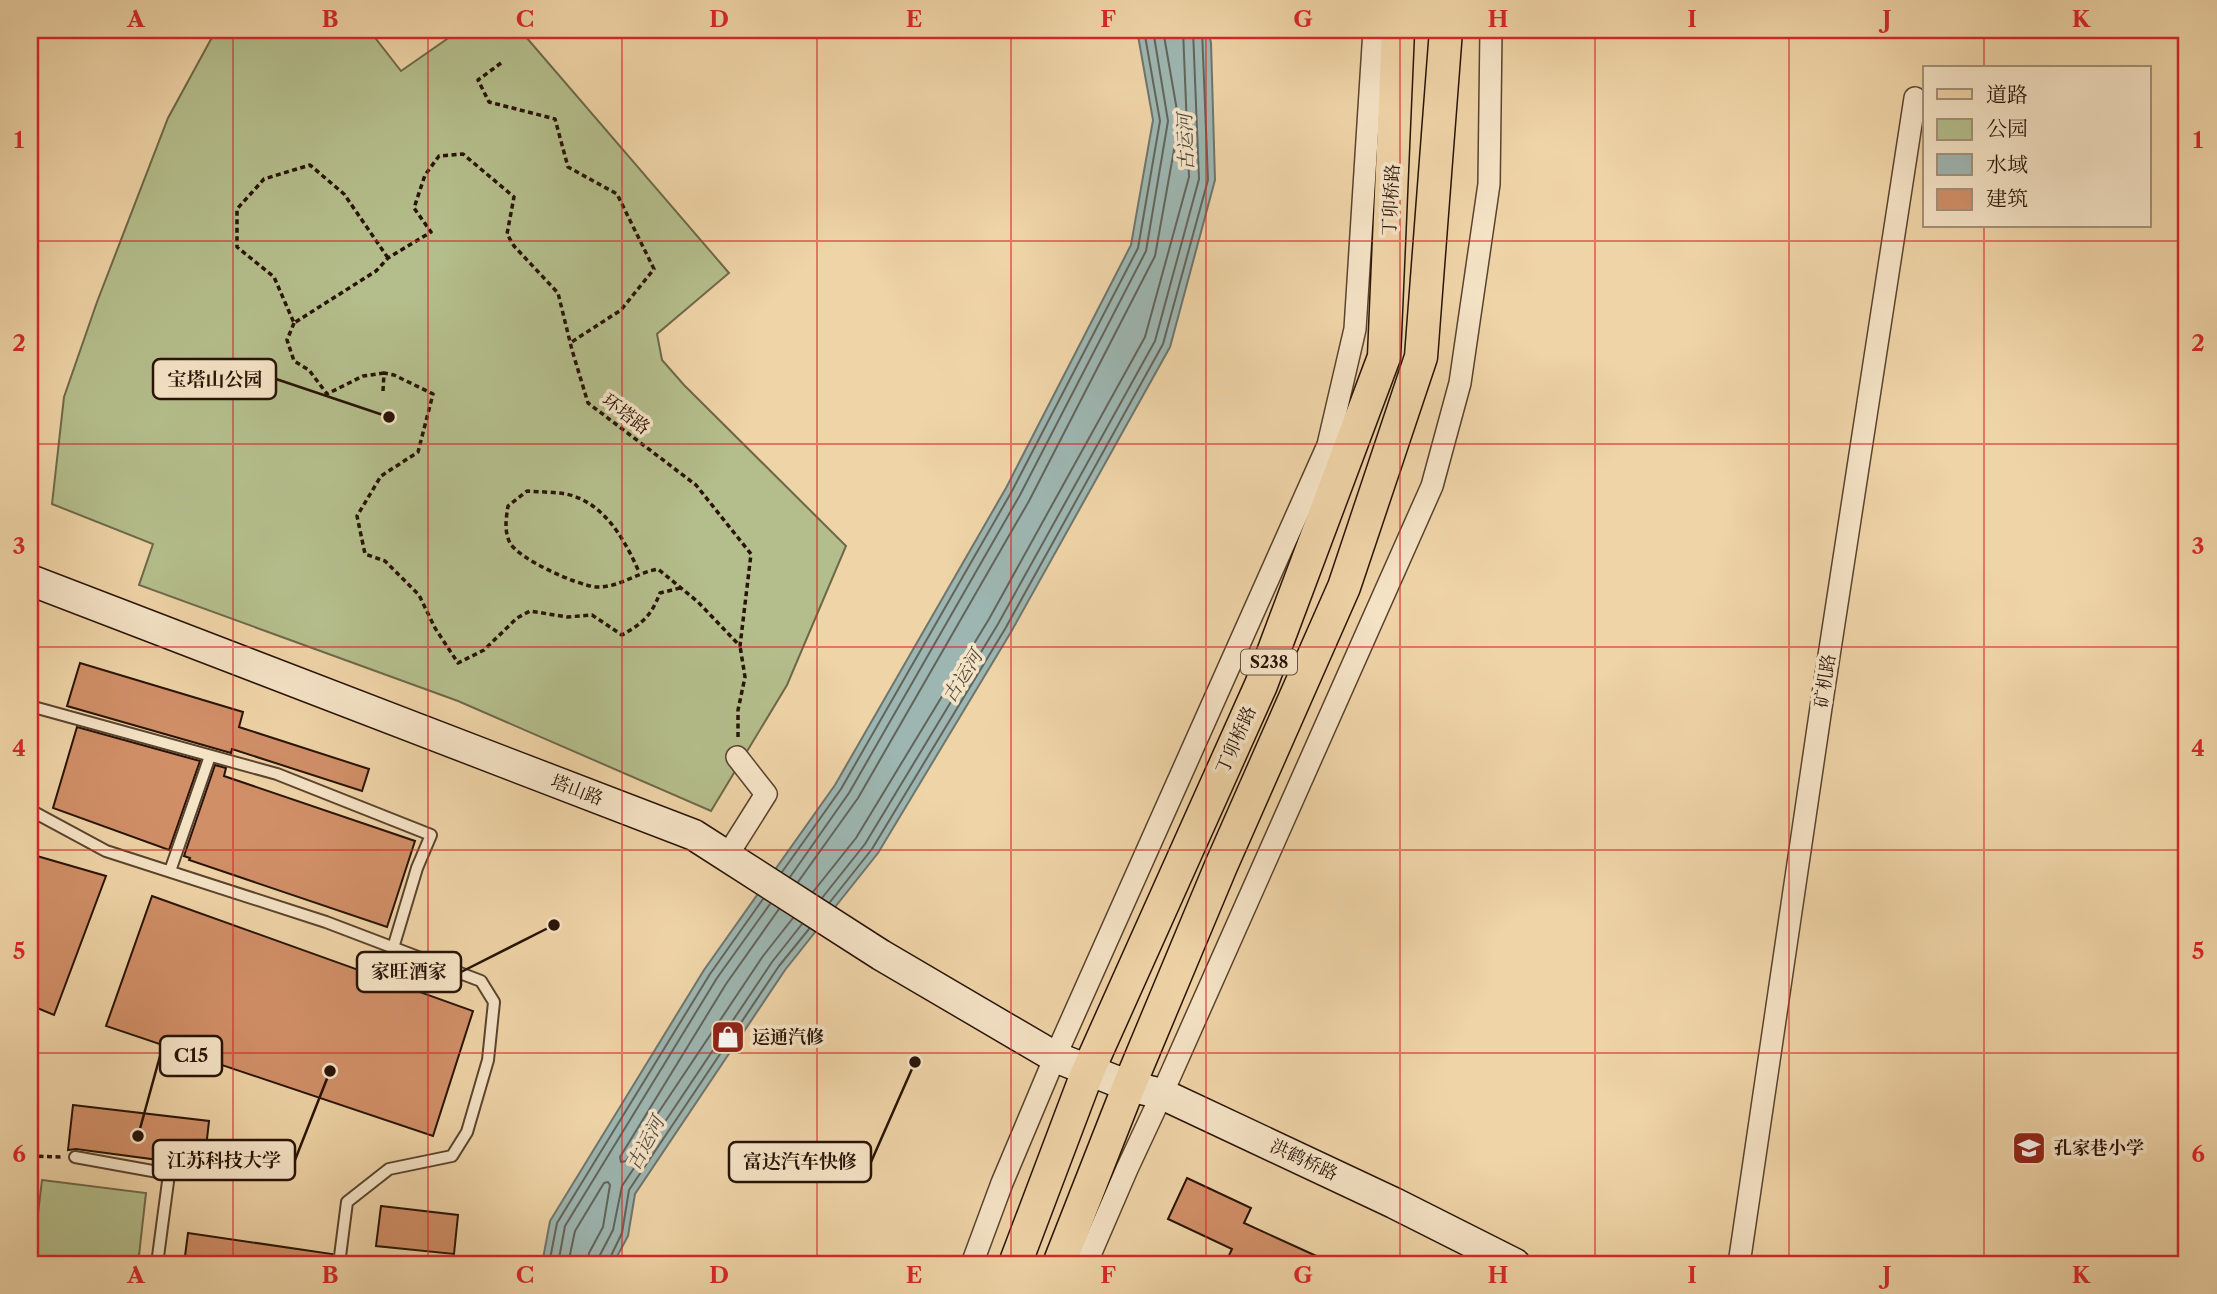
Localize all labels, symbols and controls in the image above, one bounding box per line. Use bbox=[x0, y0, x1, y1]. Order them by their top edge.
text: A bbox=[126, 5, 146, 33]
text: B bbox=[321, 5, 339, 33]
text: C bbox=[516, 5, 534, 33]
text: D bbox=[709, 5, 729, 33]
text: E bbox=[906, 5, 922, 33]
text: F bbox=[1100, 5, 1116, 33]
text: G bbox=[1293, 5, 1313, 33]
text: H bbox=[1488, 5, 1509, 33]
text: I bbox=[1687, 5, 1697, 33]
text: J bbox=[1878, 5, 1892, 33]
text: K bbox=[2072, 5, 2091, 33]
legend bbox=[1923, 66, 2150, 228]
text: 道路 bbox=[1986, 82, 2028, 107]
water label: 古运河 bbox=[1173, 110, 1198, 171]
text: 公园 bbox=[1986, 116, 2028, 141]
text: 1 bbox=[14, 126, 25, 154]
text: 1 bbox=[2193, 126, 2204, 154]
text: 水域 bbox=[1986, 152, 2028, 177]
street label: 丁卯桥路 bbox=[1378, 163, 1404, 237]
text: 建筑 bbox=[1986, 186, 2028, 211]
text: 2 bbox=[12, 329, 26, 357]
text: 2 bbox=[2191, 329, 2205, 357]
callout: 宝塔山公园 bbox=[153, 359, 276, 399]
text: 宝塔山公园 bbox=[167, 368, 263, 391]
street label: 环塔路 bbox=[598, 389, 654, 439]
text: 3 bbox=[13, 532, 26, 560]
text: 3 bbox=[2192, 532, 2205, 560]
water label: 古运河 bbox=[938, 643, 989, 707]
road number: S238 bbox=[1241, 650, 1297, 674]
street label: 矿机路 bbox=[1810, 653, 1840, 709]
street label: 丁卯桥路 bbox=[1211, 703, 1261, 777]
text: 4 bbox=[12, 734, 26, 762]
text: 4 bbox=[2191, 734, 2205, 762]
street label: 塔山路 bbox=[548, 770, 606, 810]
text: 5 bbox=[13, 937, 25, 965]
text: 5 bbox=[2192, 937, 2204, 965]
callout: 家旺酒家 bbox=[357, 952, 461, 992]
text: 家旺酒家 bbox=[371, 960, 447, 983]
shop icon: 运通汽修 bbox=[709, 1018, 747, 1056]
place label: 运通汽修 bbox=[752, 1026, 824, 1048]
callout: C15 bbox=[160, 1036, 222, 1076]
text: C15 bbox=[174, 1044, 208, 1067]
water label: 古运河 bbox=[622, 1110, 670, 1174]
school or university icon: 孔家巷小学 bbox=[2010, 1129, 2048, 1167]
street label: 洪鹤桥路 bbox=[1267, 1135, 1341, 1185]
place label: 孔家巷小学 bbox=[2054, 1137, 2144, 1159]
text: 6 bbox=[12, 1140, 26, 1168]
callout: 江苏科技大学 bbox=[153, 1140, 295, 1180]
text: 6 bbox=[2191, 1140, 2205, 1168]
callout: 富达汽车快修 bbox=[729, 1142, 871, 1182]
text: 江苏科技大学 bbox=[167, 1149, 281, 1172]
text: 富达汽车快修 bbox=[743, 1150, 857, 1173]
text: A bbox=[126, 1261, 146, 1289]
text: B bbox=[321, 1261, 339, 1289]
text: C bbox=[516, 1261, 534, 1289]
text: D bbox=[709, 1261, 729, 1289]
text: E bbox=[906, 1261, 922, 1289]
text: F bbox=[1100, 1261, 1116, 1289]
text: G bbox=[1293, 1261, 1313, 1289]
text: H bbox=[1488, 1261, 1509, 1289]
text: I bbox=[1687, 1261, 1697, 1289]
text: J bbox=[1878, 1261, 1892, 1289]
text: K bbox=[2072, 1261, 2091, 1289]

